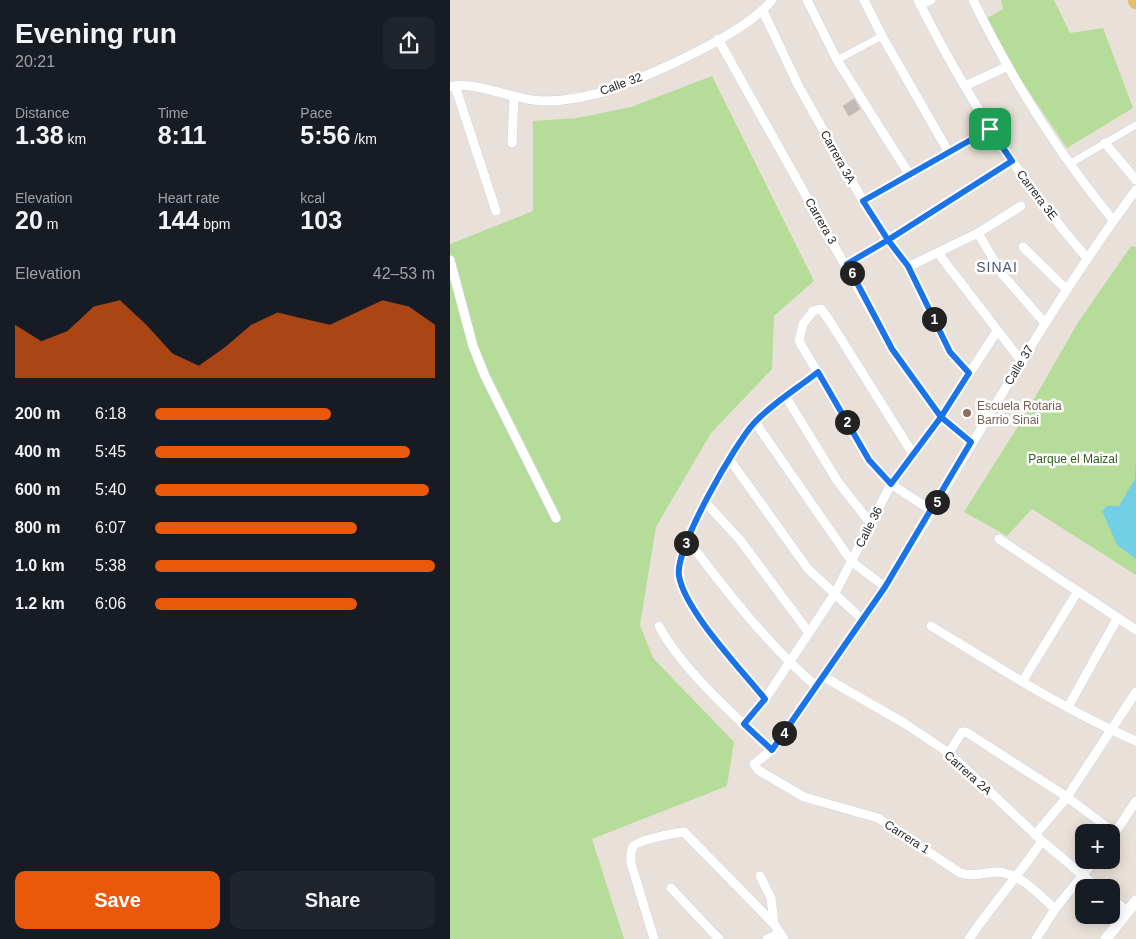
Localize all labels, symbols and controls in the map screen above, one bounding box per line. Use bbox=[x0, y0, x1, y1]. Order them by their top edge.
button: share bbox=[383, 17, 435, 69]
text: Evening run bbox=[15, 18, 177, 49]
text: 20:21 bbox=[15, 53, 55, 70]
street label: Calle 32 bbox=[598, 70, 644, 98]
text: Distance bbox=[15, 105, 69, 121]
text: Time bbox=[158, 105, 188, 121]
text: Pace bbox=[300, 105, 332, 121]
pin bbox=[969, 108, 1011, 150]
icon: arrive bbox=[976, 115, 1004, 143]
text: 1.38 bbox=[15, 121, 64, 149]
text: 8:11 bbox=[158, 121, 206, 149]
text: 5:56 bbox=[300, 121, 350, 149]
street label: Carrera 3A bbox=[818, 128, 858, 186]
text: km bbox=[64, 131, 86, 147]
text: /km bbox=[350, 131, 377, 147]
street label: Carrera 3E bbox=[1014, 167, 1060, 223]
text: Elevation bbox=[15, 190, 73, 206]
text: Heart rate bbox=[158, 190, 220, 206]
text: kcal bbox=[300, 190, 325, 206]
street label: Carrera 3 bbox=[802, 196, 840, 247]
text: 20 bbox=[15, 206, 43, 234]
text: 144 bbox=[158, 206, 199, 234]
text: 103 bbox=[300, 206, 342, 234]
text: m bbox=[43, 216, 58, 232]
text: bpm bbox=[199, 216, 231, 232]
district label: SINAI bbox=[976, 259, 1018, 275]
pin: 6 bbox=[840, 260, 864, 286]
text: Elevation bbox=[15, 265, 81, 282]
text: 42–53 m bbox=[373, 265, 435, 282]
text: 6 bbox=[849, 265, 856, 281]
pin: 1 bbox=[922, 306, 946, 332]
text: 1 bbox=[931, 311, 938, 327]
street label: Calle 37 bbox=[1002, 342, 1037, 387]
place label: Escuela Rotaria Barrio Sinai bbox=[977, 399, 1062, 427]
text: 200 m bbox=[15, 405, 60, 422]
text: 6:18 bbox=[95, 405, 126, 422]
marker: Escuela Rotaria Barrio Sinai bbox=[961, 407, 973, 419]
pin: 2 bbox=[834, 410, 860, 434]
text: 2 bbox=[844, 414, 851, 430]
text: 400 m bbox=[15, 443, 60, 460]
text: 5:45 bbox=[95, 443, 126, 460]
park label: Parque el Maizal bbox=[1028, 452, 1118, 466]
text: 600 m bbox=[15, 481, 60, 498]
text: 5:40 bbox=[95, 481, 126, 498]
pin: 5 bbox=[924, 490, 950, 514]
text: 5 bbox=[934, 494, 941, 510]
street label: Calle 36 bbox=[853, 504, 885, 550]
text: 800 m bbox=[15, 519, 60, 536]
text: 6:07 bbox=[95, 519, 126, 536]
pin: 3 bbox=[674, 530, 698, 556]
text: 3 bbox=[683, 535, 690, 551]
text: 1.0 km bbox=[15, 557, 65, 574]
text: 5:38 bbox=[95, 557, 126, 574]
text: 1.2 km bbox=[15, 595, 65, 612]
text: 6:06 bbox=[95, 595, 126, 612]
pin: 4 bbox=[772, 720, 796, 746]
text: 4 bbox=[781, 725, 788, 741]
street label: Carrera 2A bbox=[942, 748, 994, 798]
street label: Carrera 1 bbox=[882, 817, 932, 857]
map controls bbox=[1075, 824, 1120, 924]
button: + bbox=[1075, 824, 1120, 869]
button: Save bbox=[15, 871, 220, 929]
button: Share bbox=[230, 871, 435, 929]
button: − bbox=[1075, 879, 1120, 924]

